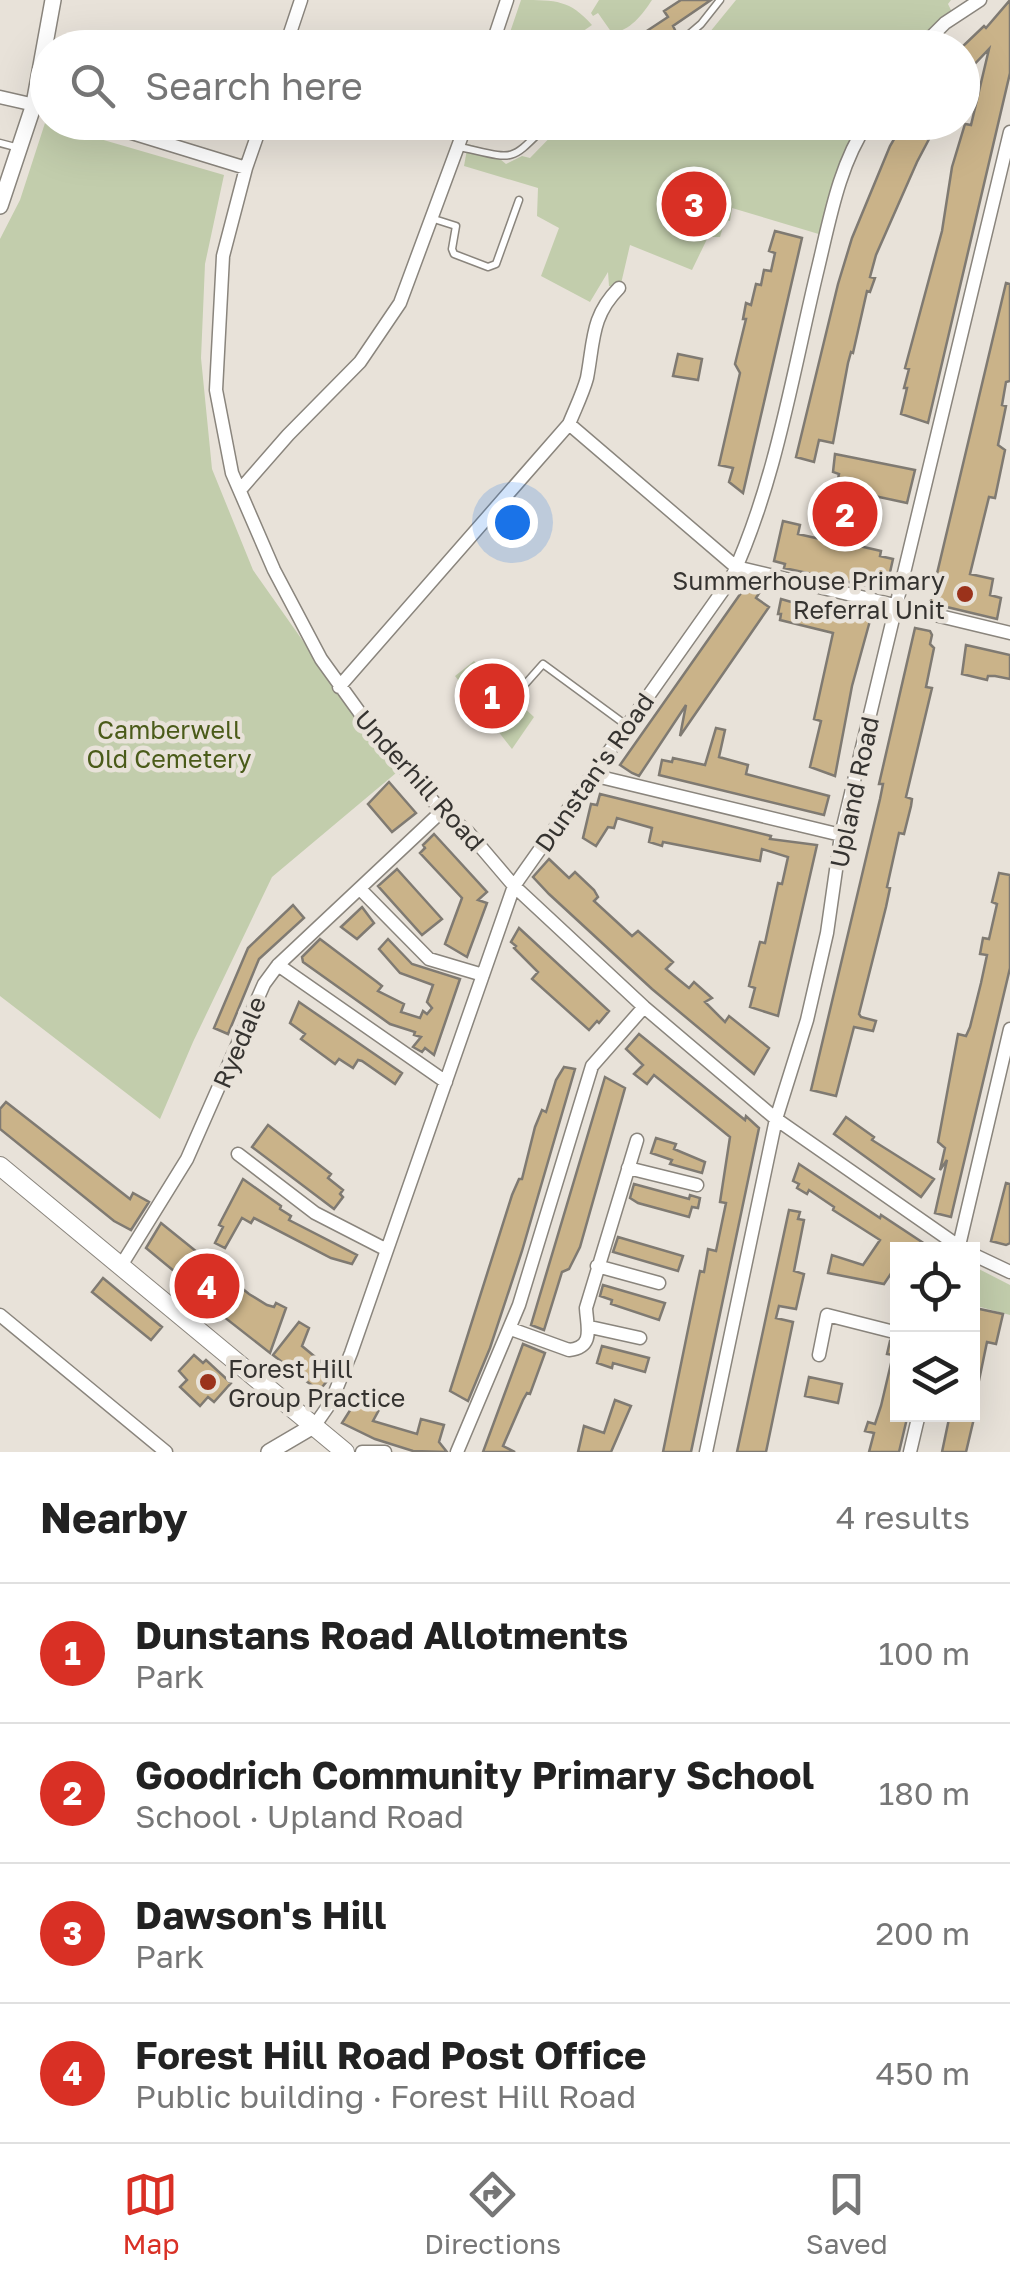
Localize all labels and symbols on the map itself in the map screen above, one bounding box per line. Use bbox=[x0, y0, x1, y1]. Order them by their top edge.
pin: 3 bbox=[662, 166, 726, 242]
pin: 2 bbox=[812, 476, 878, 552]
your location bbox=[487, 497, 538, 548]
place label: Summerhouse Primary Referral Unit bbox=[672, 565, 945, 625]
marker: Summerhouse Primary Referral Unit bbox=[954, 583, 976, 605]
pin: 1 bbox=[460, 658, 524, 734]
street label: Dunstan's Road bbox=[528, 687, 660, 857]
street label: Underhill Road bbox=[349, 703, 491, 857]
street label: Upland Road bbox=[823, 713, 885, 871]
park label: Camberwell Old Cemetery bbox=[86, 714, 252, 774]
street label: Ryedale bbox=[206, 991, 272, 1093]
pin: 4 bbox=[174, 1248, 240, 1324]
place label: Forest Hill Group Practice bbox=[228, 1353, 405, 1413]
marker: Forest Hill Group Practice bbox=[197, 1371, 219, 1393]

